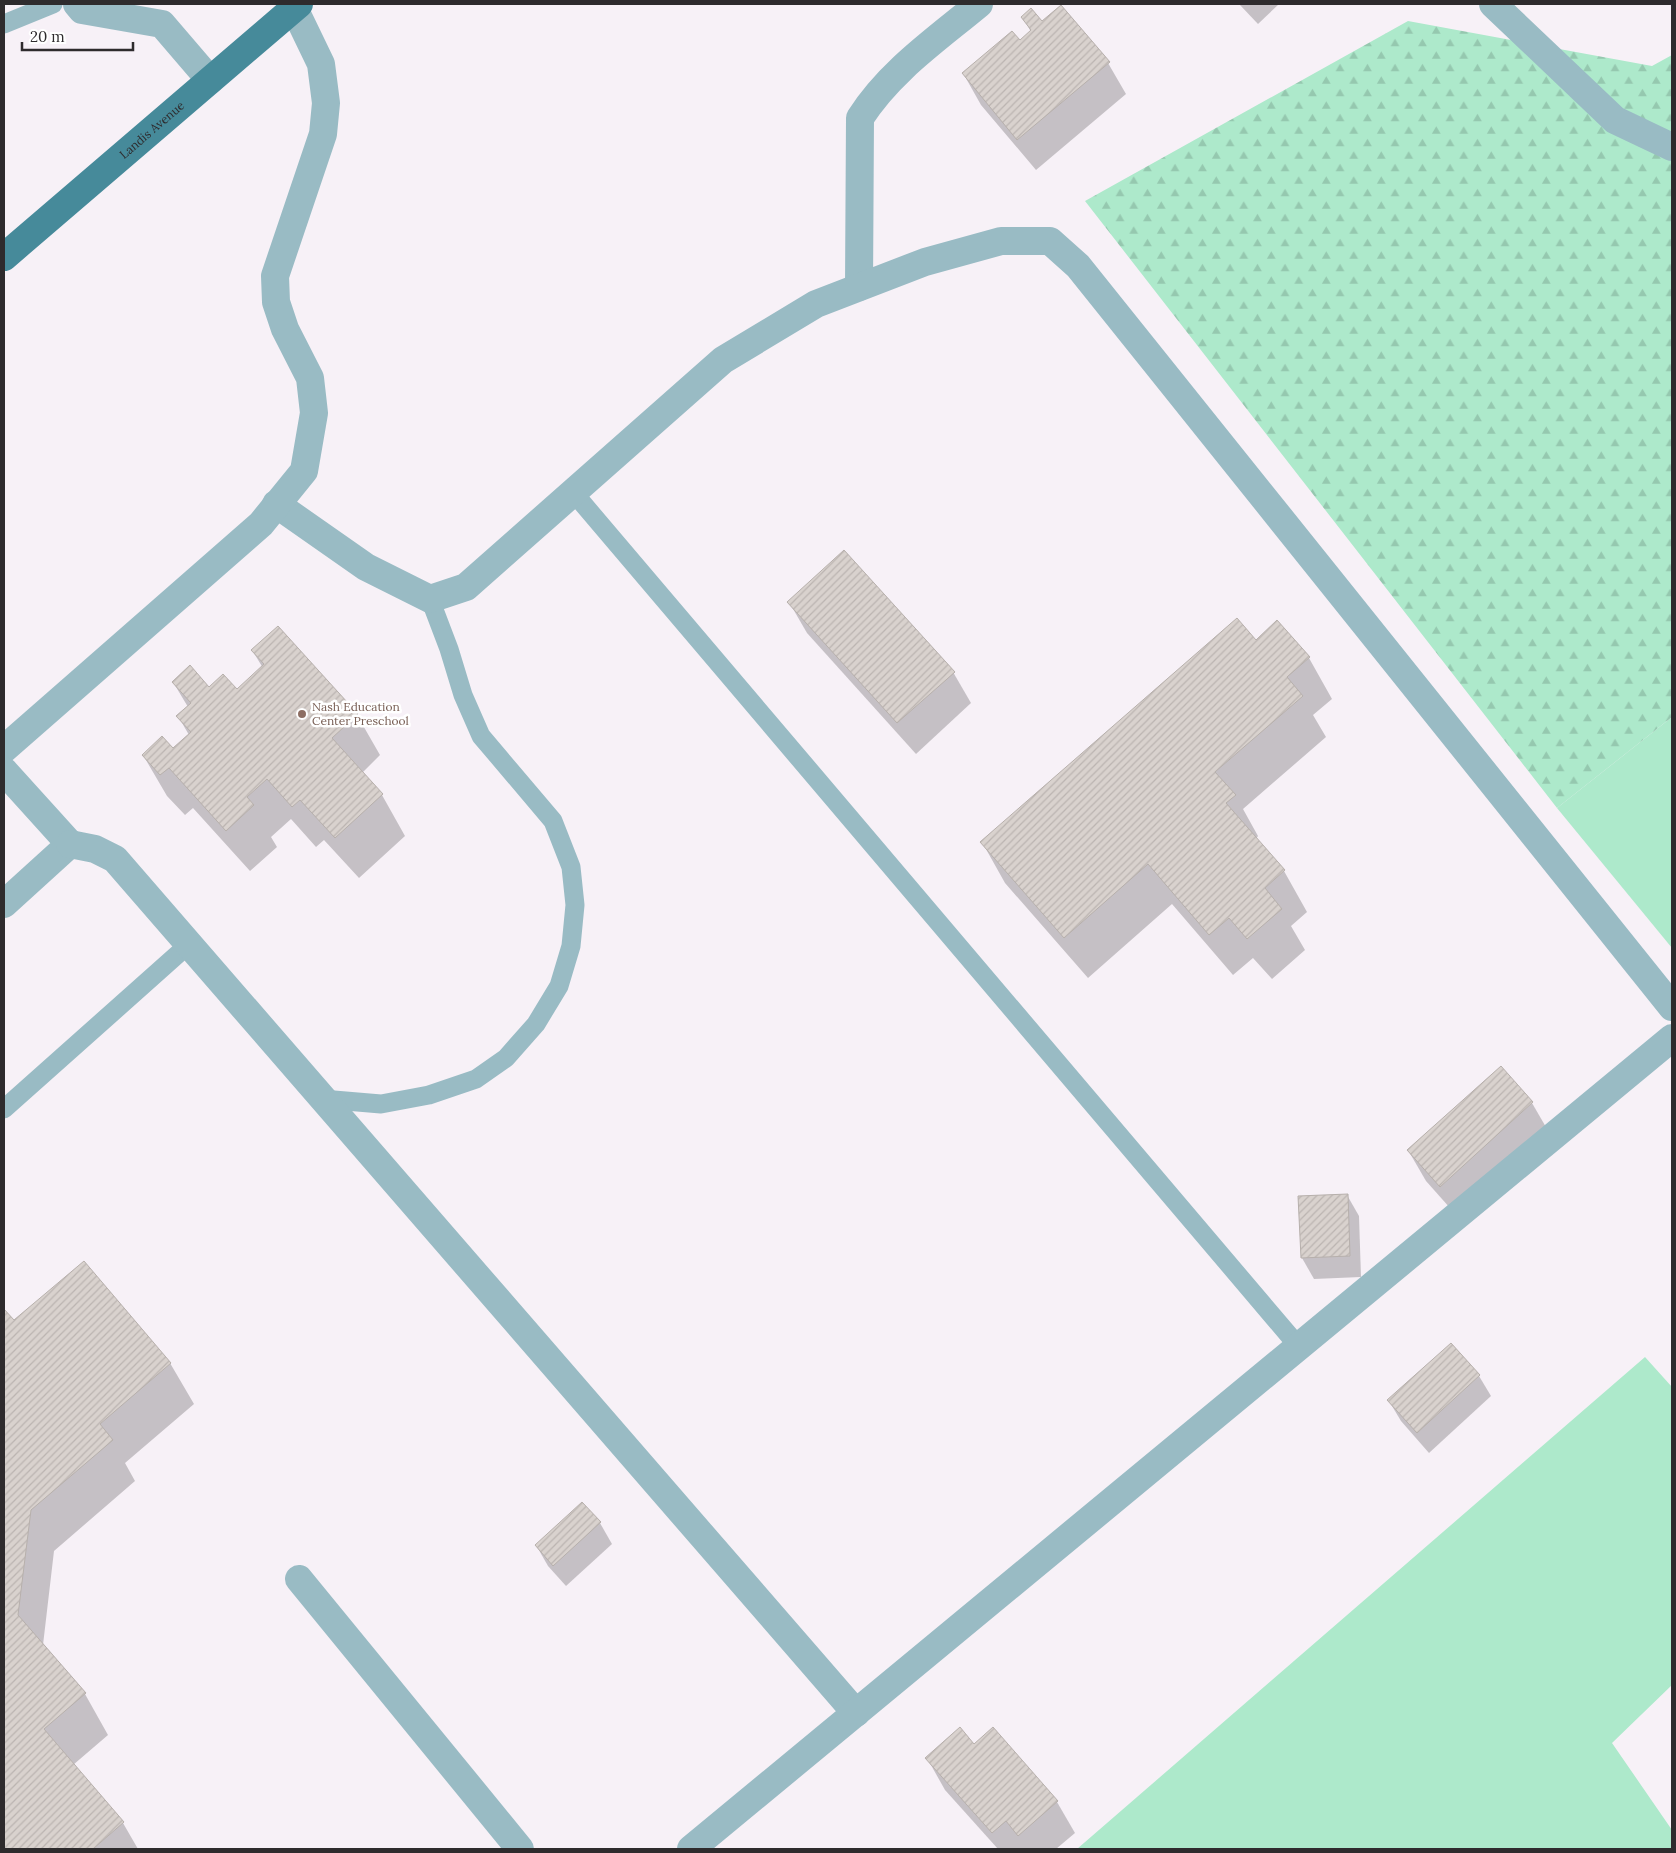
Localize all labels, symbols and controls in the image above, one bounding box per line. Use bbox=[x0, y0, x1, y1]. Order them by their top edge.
scale bar bbox=[22, 20, 134, 52]
text: 20 m bbox=[30, 27, 65, 46]
street label: Landis Avenue bbox=[116, 97, 188, 162]
place label: Nash Education Center Preschool bbox=[312, 699, 409, 728]
marker: Nash Education Center Preschool bbox=[296, 708, 308, 720]

